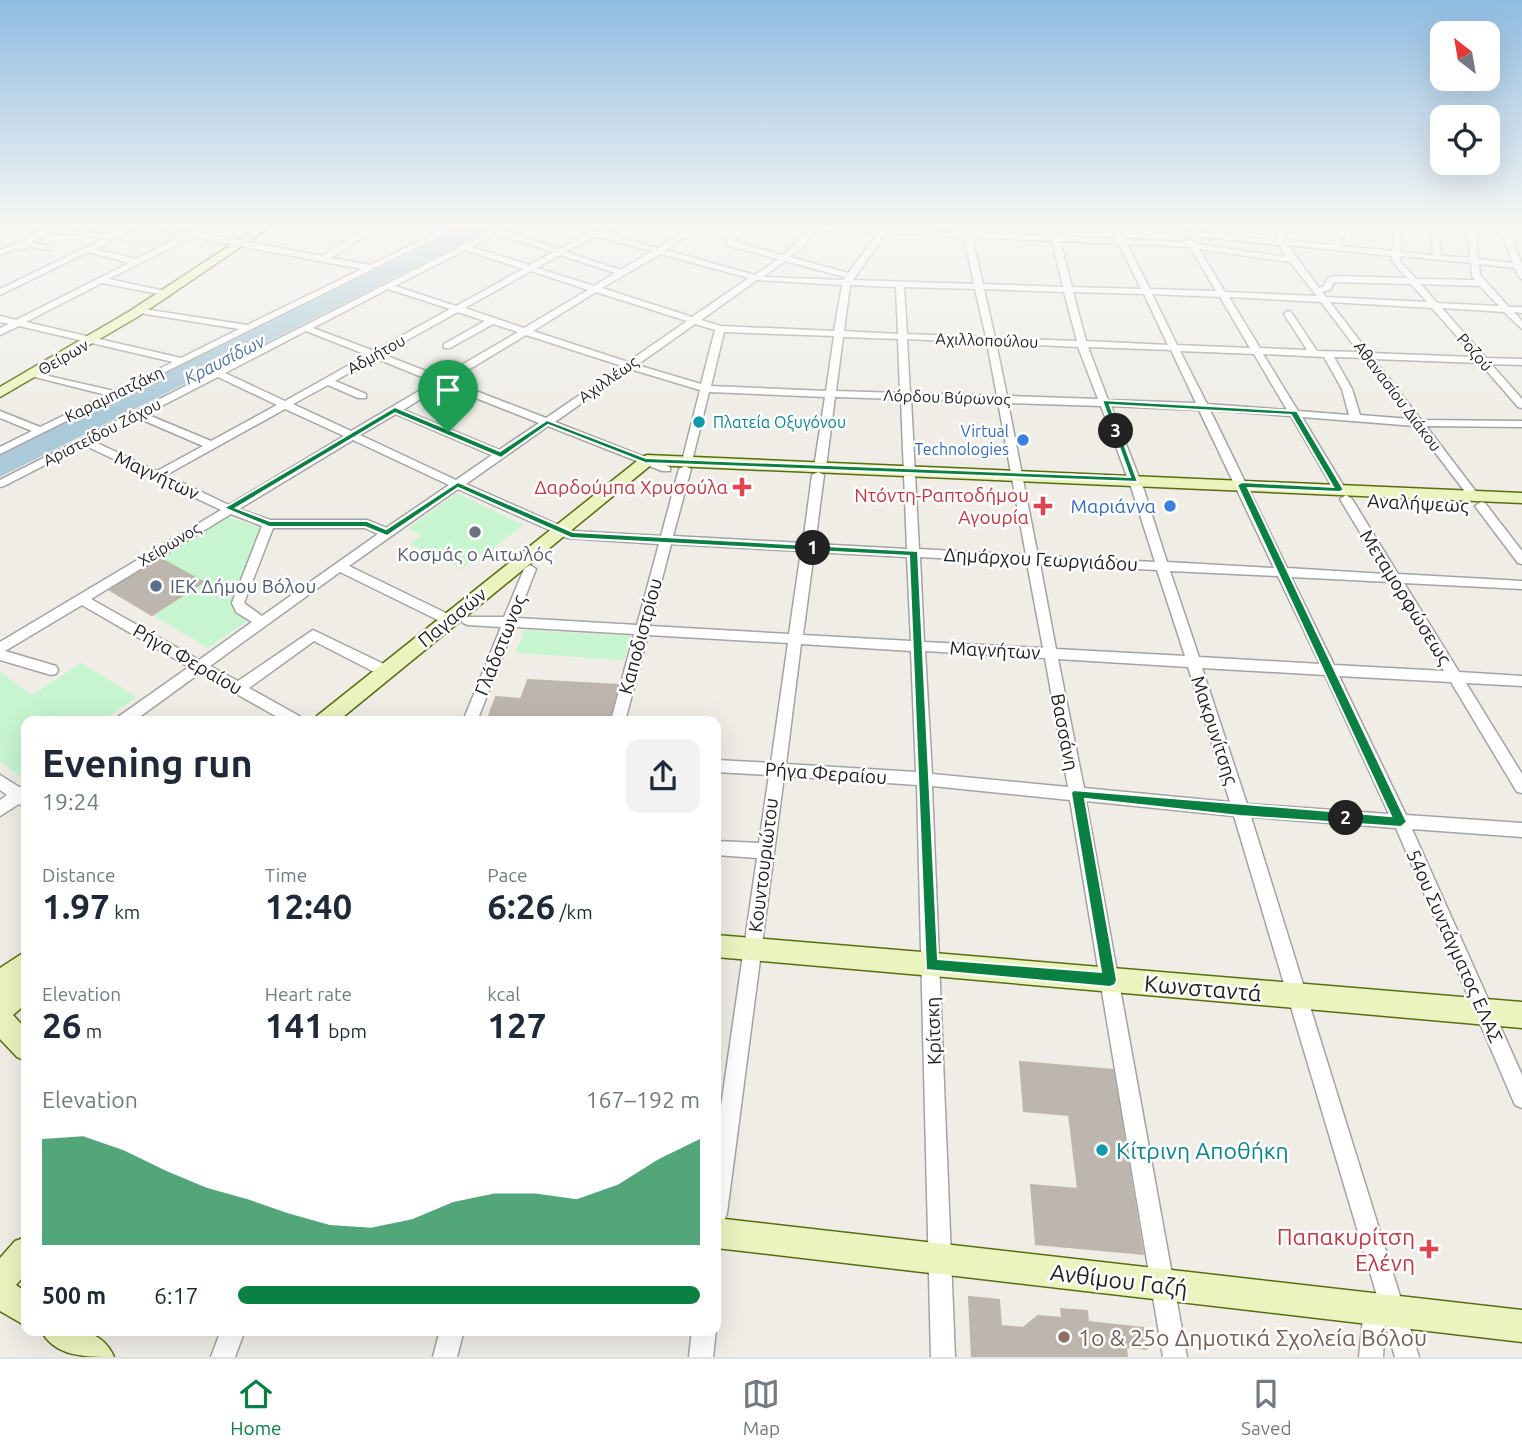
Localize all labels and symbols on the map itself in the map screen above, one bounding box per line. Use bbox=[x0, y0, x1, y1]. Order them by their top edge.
north arrow bbox=[1430, 21, 1500, 91]
street label: Αχιλλοπούλου bbox=[935, 329, 1039, 351]
street label: Ροζού bbox=[1453, 329, 1496, 375]
water label: Κραυσίδων bbox=[181, 330, 269, 388]
street label: Αδμήτου bbox=[344, 331, 408, 377]
street label: Θείρων bbox=[35, 335, 92, 379]
street label: Αθανασίου Διάκου bbox=[1351, 337, 1445, 455]
street label: Αχιλλέως bbox=[575, 352, 642, 407]
pin bbox=[418, 360, 478, 432]
street label: Καραμπατζάκη bbox=[62, 362, 166, 426]
street label: Λόρδου Βύρωνος bbox=[883, 386, 1011, 409]
street label: Αριστείδου Ζάχου bbox=[40, 395, 164, 469]
place label: Πλατεία Οξυγόνου bbox=[713, 413, 846, 432]
marker: Πλατεία Οξυγόνου bbox=[691, 414, 707, 430]
pin: 3 bbox=[1098, 414, 1134, 448]
place label: Virtual Technologies bbox=[915, 422, 1009, 458]
marker: Virtual Technologies bbox=[1015, 432, 1031, 448]
street label: Μαγνήτων bbox=[111, 446, 203, 504]
place label: Δαρδούμπα Χρυσούλα bbox=[535, 476, 728, 498]
marker: Δαρδούμπα Χρυσούλα bbox=[734, 479, 750, 495]
place label: Ντόντη-Ραπτοδήμου Αγουρία bbox=[854, 484, 1029, 528]
street label: Αναλήψεως bbox=[1367, 489, 1470, 517]
place label: Μαριάννα bbox=[1070, 495, 1156, 517]
marker: Ντόντη-Ραπτοδήμου Αγουρία bbox=[1035, 498, 1051, 514]
marker: Μαριάννα bbox=[1162, 498, 1178, 514]
street label: Χείρωνος bbox=[135, 518, 204, 570]
marker: Κοσμάς ο Αιτωλός bbox=[467, 524, 483, 540]
street label: Μεταμορφώσεως bbox=[1356, 526, 1457, 669]
pin: 1 bbox=[796, 530, 830, 566]
place label: Κοσμάς ο Αιτωλός bbox=[397, 543, 553, 565]
street label: Δημάρχου Γεωργιάδου bbox=[943, 543, 1139, 575]
place label: ΙΕΚ Δήμου Βόλου bbox=[170, 575, 316, 597]
street label: Καποδιστρίου bbox=[614, 576, 666, 696]
marker: ΙΕΚ Δήμου Βόλου bbox=[148, 578, 164, 594]
street label: Παγασών bbox=[413, 583, 491, 651]
street label: Γλάδστωνος bbox=[470, 591, 530, 698]
street label: Ρήγα Φεραίου bbox=[130, 619, 246, 699]
street label: Μαγνήτων bbox=[949, 637, 1041, 663]
street label: Μακρυνίτσης bbox=[1187, 673, 1243, 788]
street label: Βασσάνη bbox=[1047, 692, 1083, 772]
street label: Ρήγα Φεραίου bbox=[764, 758, 888, 788]
street label: Κουντουριώτου bbox=[744, 797, 782, 933]
pin: 2 bbox=[1328, 800, 1364, 836]
street label: 54ου Συντάγματος ΕΛΑΣ bbox=[1402, 846, 1508, 1046]
street label: Κωνσταντά bbox=[1143, 970, 1263, 1006]
street label: Κρίτσκη bbox=[921, 997, 945, 1065]
place label: Κίτρινη Αποθήκη bbox=[1116, 1138, 1289, 1163]
marker: Κίτρινη Αποθήκη bbox=[1094, 1142, 1110, 1158]
place label: Παπακυρίτση Ελένη bbox=[1277, 1224, 1415, 1275]
marker: Παπακυρίτση Ελένη bbox=[1421, 1241, 1437, 1257]
street label: Ανθίμου Γαζή bbox=[1049, 1259, 1189, 1302]
place label: 1ο & 25ο Δημοτικά Σχολεία Βόλου bbox=[1078, 1325, 1427, 1350]
marker: 1ο & 25ο Δημοτικά Σχολεία Βόλου bbox=[1056, 1329, 1072, 1345]

